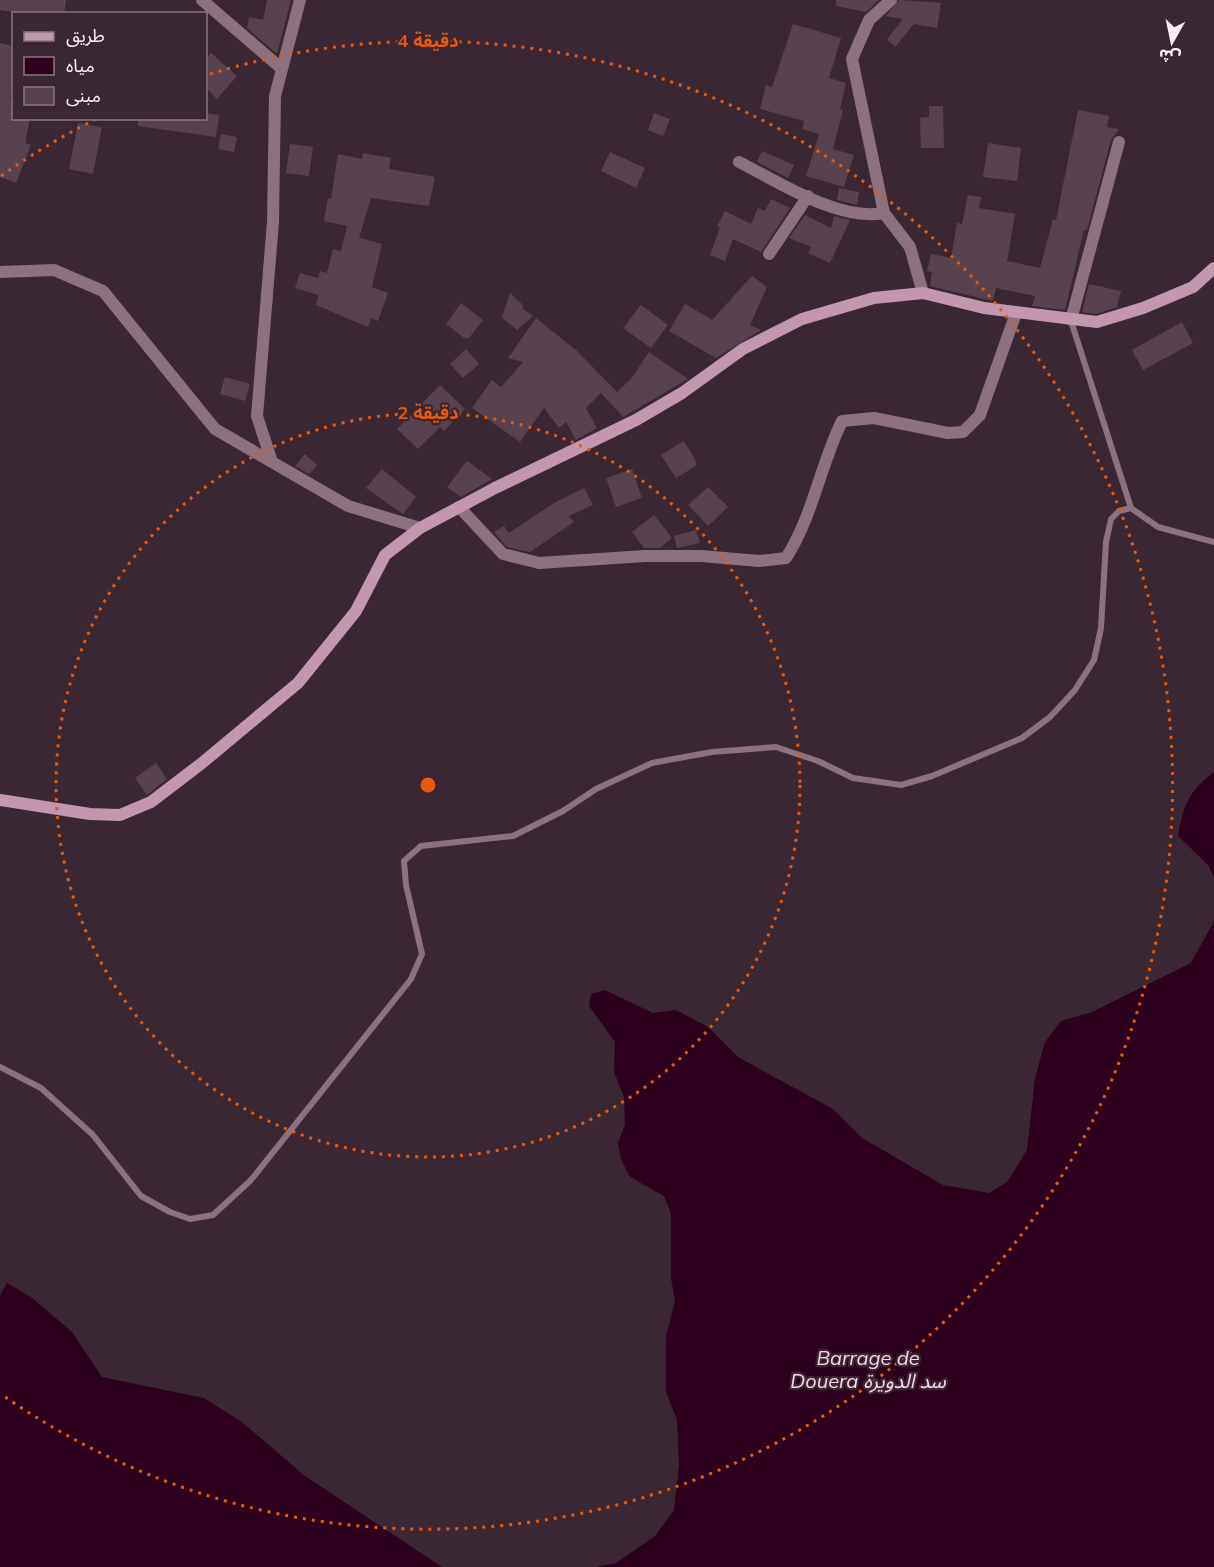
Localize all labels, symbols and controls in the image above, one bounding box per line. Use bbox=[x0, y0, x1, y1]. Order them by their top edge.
legend bbox=[12, 12, 207, 120]
north arrow bbox=[1142, 12, 1202, 72]
text: طريق bbox=[66, 24, 105, 47]
text: 4 دقيقة bbox=[397, 29, 459, 52]
text: ش bbox=[1157, 45, 1182, 68]
text: مياه bbox=[66, 54, 95, 77]
text: مبنى bbox=[66, 84, 101, 107]
text: 2 دقيقة bbox=[397, 401, 459, 424]
centre of rings bbox=[418, 775, 438, 795]
water label: Barrage de Douera سد الدويرة bbox=[790, 1345, 946, 1393]

